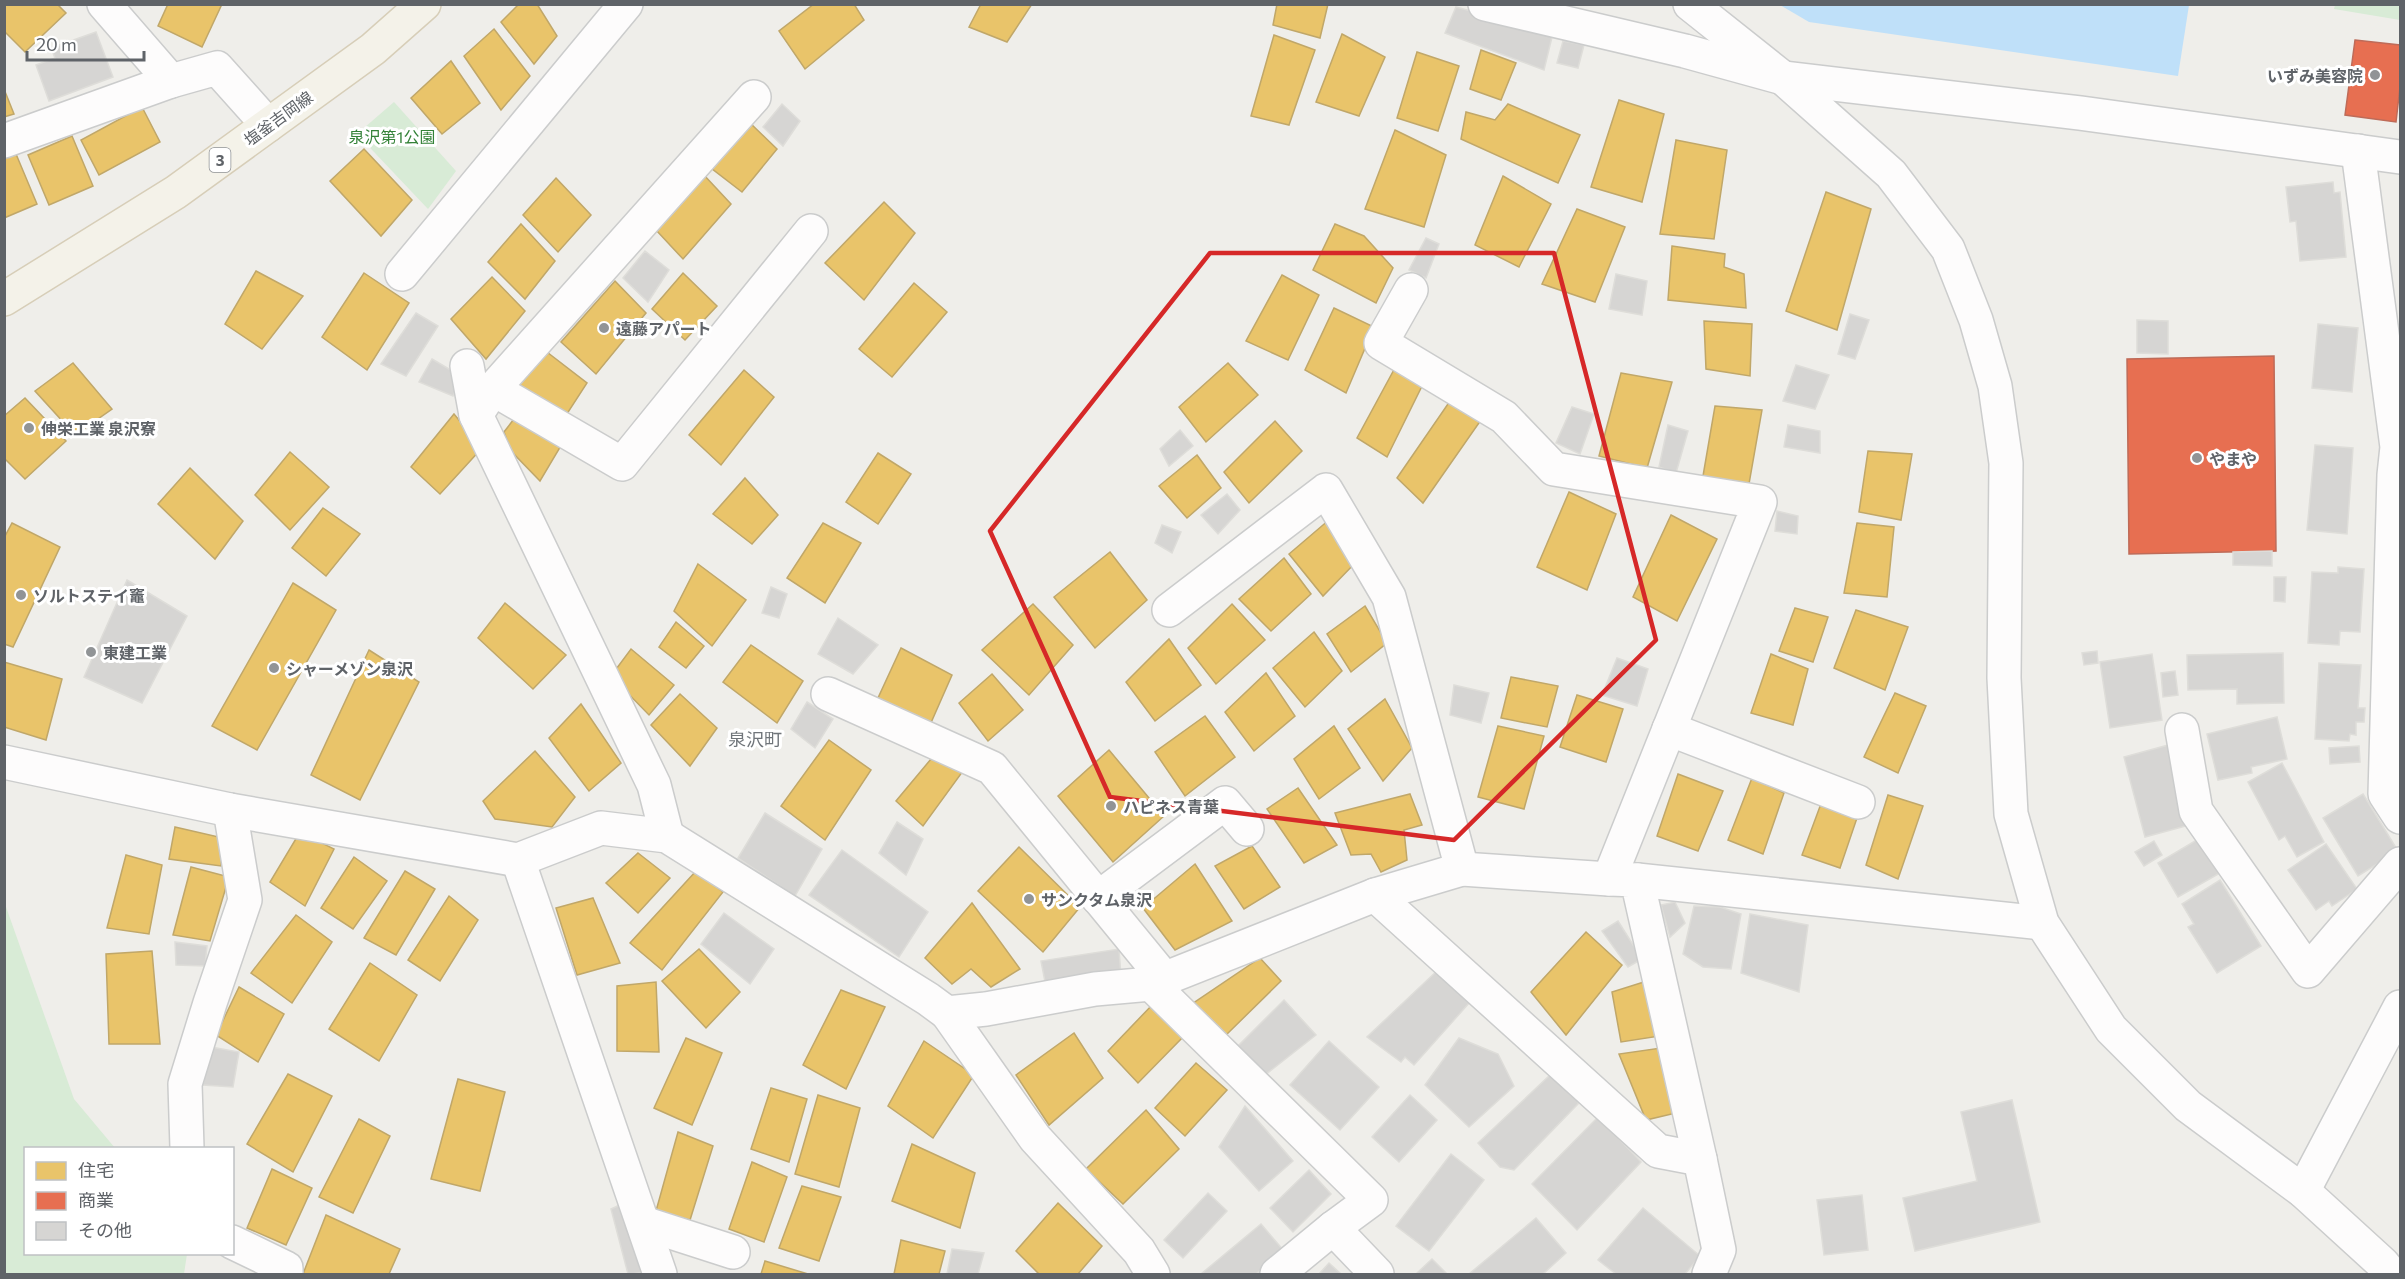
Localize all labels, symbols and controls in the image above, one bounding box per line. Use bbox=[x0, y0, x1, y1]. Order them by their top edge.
scale bar bbox=[27, 24, 144, 62]
text: 20 m bbox=[36, 33, 77, 55]
place label: いずみ美容院 bbox=[2267, 66, 2363, 85]
marker: いずみ美容院 bbox=[2368, 68, 2382, 82]
street label: 塩釜吉岡線 bbox=[240, 87, 316, 149]
park label: 泉沢第1公園 bbox=[349, 127, 435, 146]
road number: 3 bbox=[210, 148, 230, 172]
place label: 遠藤アパート bbox=[616, 319, 712, 338]
marker: 遠藤アパート bbox=[597, 321, 611, 335]
place label: 伸栄工業 泉沢寮 bbox=[41, 419, 156, 438]
marker: 伸栄工業 泉沢寮 bbox=[22, 421, 36, 435]
place label: やまや bbox=[2209, 449, 2257, 468]
marker: やまや bbox=[2190, 451, 2204, 465]
place label: ソルトステイ竈 bbox=[33, 586, 145, 605]
marker: ソルトステイ竈 bbox=[14, 588, 28, 602]
place label: 東建工業 bbox=[103, 643, 167, 662]
marker: 東建工業 bbox=[84, 645, 98, 659]
place label: シャーメゾン泉沢 bbox=[286, 659, 413, 678]
marker: シャーメゾン泉沢 bbox=[267, 661, 281, 675]
district label: 泉沢町 bbox=[728, 728, 782, 750]
place label: ハピネス青葉 bbox=[1123, 797, 1219, 816]
marker: ハピネス青葉 bbox=[1104, 799, 1118, 813]
place label: サンクタム泉沢 bbox=[1041, 890, 1152, 909]
marker: サンクタム泉沢 bbox=[1022, 892, 1036, 906]
legend bbox=[24, 1147, 234, 1255]
text: 住宅 bbox=[78, 1159, 114, 1181]
text: 商業 bbox=[78, 1189, 114, 1211]
text: その他 bbox=[78, 1219, 132, 1241]

